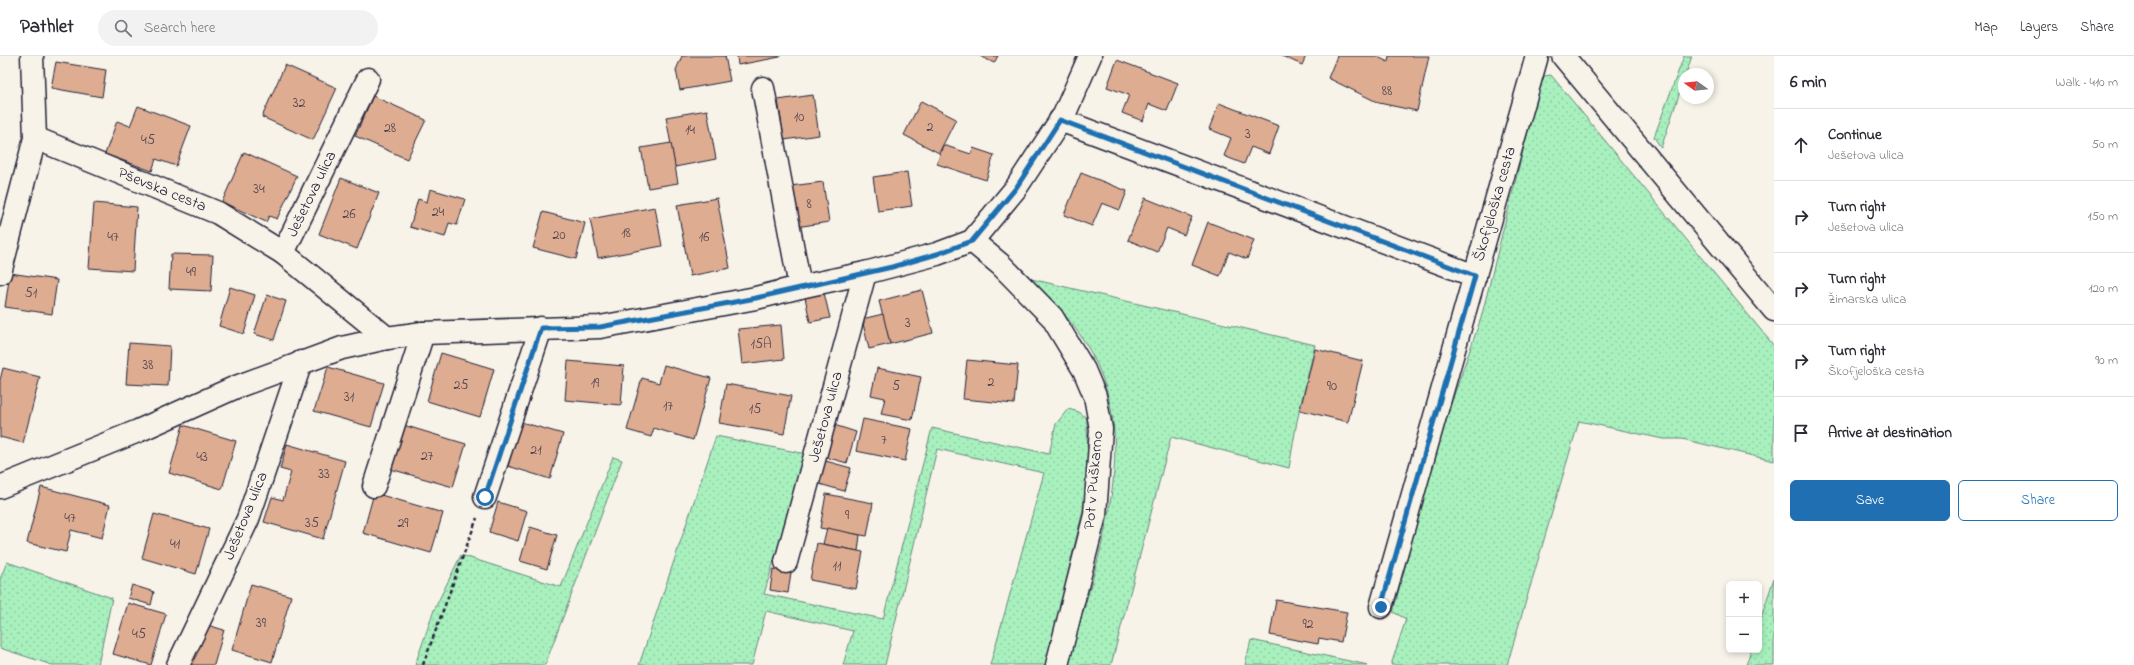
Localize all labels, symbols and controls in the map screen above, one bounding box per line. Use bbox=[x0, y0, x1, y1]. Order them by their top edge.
search box bbox=[98, 10, 378, 46]
text: Pathlet bbox=[20, 14, 74, 41]
icon: search bbox=[112, 17, 134, 39]
text: Search here bbox=[144, 17, 215, 39]
text: Map bbox=[1974, 17, 1998, 38]
text: Layers bbox=[2020, 17, 2058, 38]
text: Share bbox=[2080, 17, 2114, 38]
north arrow bbox=[1678, 68, 1714, 104]
text: 6 min bbox=[1790, 70, 1826, 95]
text: Walk · 410 m bbox=[2055, 73, 2118, 92]
house number: 88 bbox=[1382, 81, 1392, 102]
house number: 32 bbox=[293, 93, 305, 114]
house number: 10 bbox=[794, 107, 804, 128]
house number: 2 bbox=[927, 117, 934, 138]
house number: 28 bbox=[384, 118, 396, 139]
house number: 14 bbox=[685, 120, 695, 141]
house number: 3 bbox=[1245, 124, 1251, 145]
text: Continue bbox=[1828, 124, 1882, 146]
house number: 45 bbox=[141, 130, 155, 151]
icon: ahead bbox=[1790, 134, 1812, 156]
text: 50 m bbox=[2092, 135, 2118, 154]
street label: Škofjeloška cesta bbox=[1467, 144, 1523, 264]
text: Ješetova ulica bbox=[1828, 146, 1904, 165]
street label: Ješetova ulica bbox=[281, 147, 343, 241]
street label: Pševska cesta bbox=[114, 161, 210, 219]
house number: 34 bbox=[253, 179, 265, 200]
house number: 8 bbox=[806, 194, 812, 215]
text: Turn right bbox=[1828, 196, 1886, 218]
house number: 24 bbox=[432, 202, 445, 223]
house number: 26 bbox=[342, 204, 356, 225]
icon: right bbox=[1790, 206, 1812, 228]
text: 150 m bbox=[2087, 207, 2118, 226]
text: Ješetova ulica bbox=[1828, 218, 1904, 237]
house number: 18 bbox=[621, 223, 631, 244]
house number: 20 bbox=[552, 225, 566, 246]
house number: 47 bbox=[107, 227, 119, 248]
house number: 16 bbox=[699, 227, 709, 248]
house number: 49 bbox=[186, 262, 197, 283]
text: Turn right bbox=[1828, 268, 1886, 290]
icon: right bbox=[1790, 278, 1812, 300]
text: 120 m bbox=[2088, 279, 2118, 298]
house number: 51 bbox=[25, 283, 38, 304]
text: Žimarska ulica bbox=[1828, 290, 1906, 309]
house number: 3 bbox=[905, 313, 911, 334]
house number: 15A bbox=[750, 334, 772, 355]
text: Turn right bbox=[1828, 340, 1886, 362]
icon: right bbox=[1790, 350, 1812, 372]
text: 90 m bbox=[2095, 351, 2118, 370]
house number: 38 bbox=[142, 355, 154, 376]
text: Škofjeloška cesta bbox=[1828, 362, 1924, 381]
street label: Ješetova ulica bbox=[802, 369, 850, 465]
house number: 2 bbox=[988, 372, 995, 393]
house number: 19 bbox=[591, 373, 600, 394]
house number: 25 bbox=[454, 375, 468, 396]
house number: 5 bbox=[892, 376, 900, 397]
house number: 90 bbox=[1327, 376, 1337, 397]
house number: 31 bbox=[344, 387, 355, 408]
house number: 17 bbox=[663, 396, 673, 417]
house number: 15 bbox=[749, 399, 761, 420]
icon: arrive bbox=[1790, 422, 1812, 444]
text: Arrive at destination bbox=[1828, 422, 1952, 444]
house number: 7 bbox=[881, 430, 887, 451]
street label: Pot v Puškarno bbox=[1078, 430, 1110, 530]
house number: 21 bbox=[530, 440, 542, 461]
house number: 27 bbox=[421, 446, 434, 467]
house number: 43 bbox=[196, 447, 208, 468]
house number: 33 bbox=[318, 464, 330, 485]
street label: Ješetova ulica bbox=[217, 468, 275, 564]
button: Save bbox=[1790, 480, 1950, 521]
button: Share bbox=[1958, 480, 2118, 521]
route start bbox=[476, 488, 494, 506]
house number: 9 bbox=[845, 505, 850, 526]
house number: 47 bbox=[64, 508, 76, 529]
house number: 35 bbox=[305, 513, 319, 534]
house number: 29 bbox=[397, 513, 409, 534]
house number: 41 bbox=[170, 534, 181, 555]
house number: 11 bbox=[833, 556, 842, 577]
map controls bbox=[1726, 581, 1762, 653]
button: + bbox=[1726, 581, 1762, 617]
route end bbox=[1372, 598, 1390, 616]
house number: 39 bbox=[256, 613, 267, 634]
house number: 92 bbox=[1302, 614, 1314, 635]
button: − bbox=[1726, 617, 1762, 653]
house number: 45 bbox=[132, 624, 146, 645]

